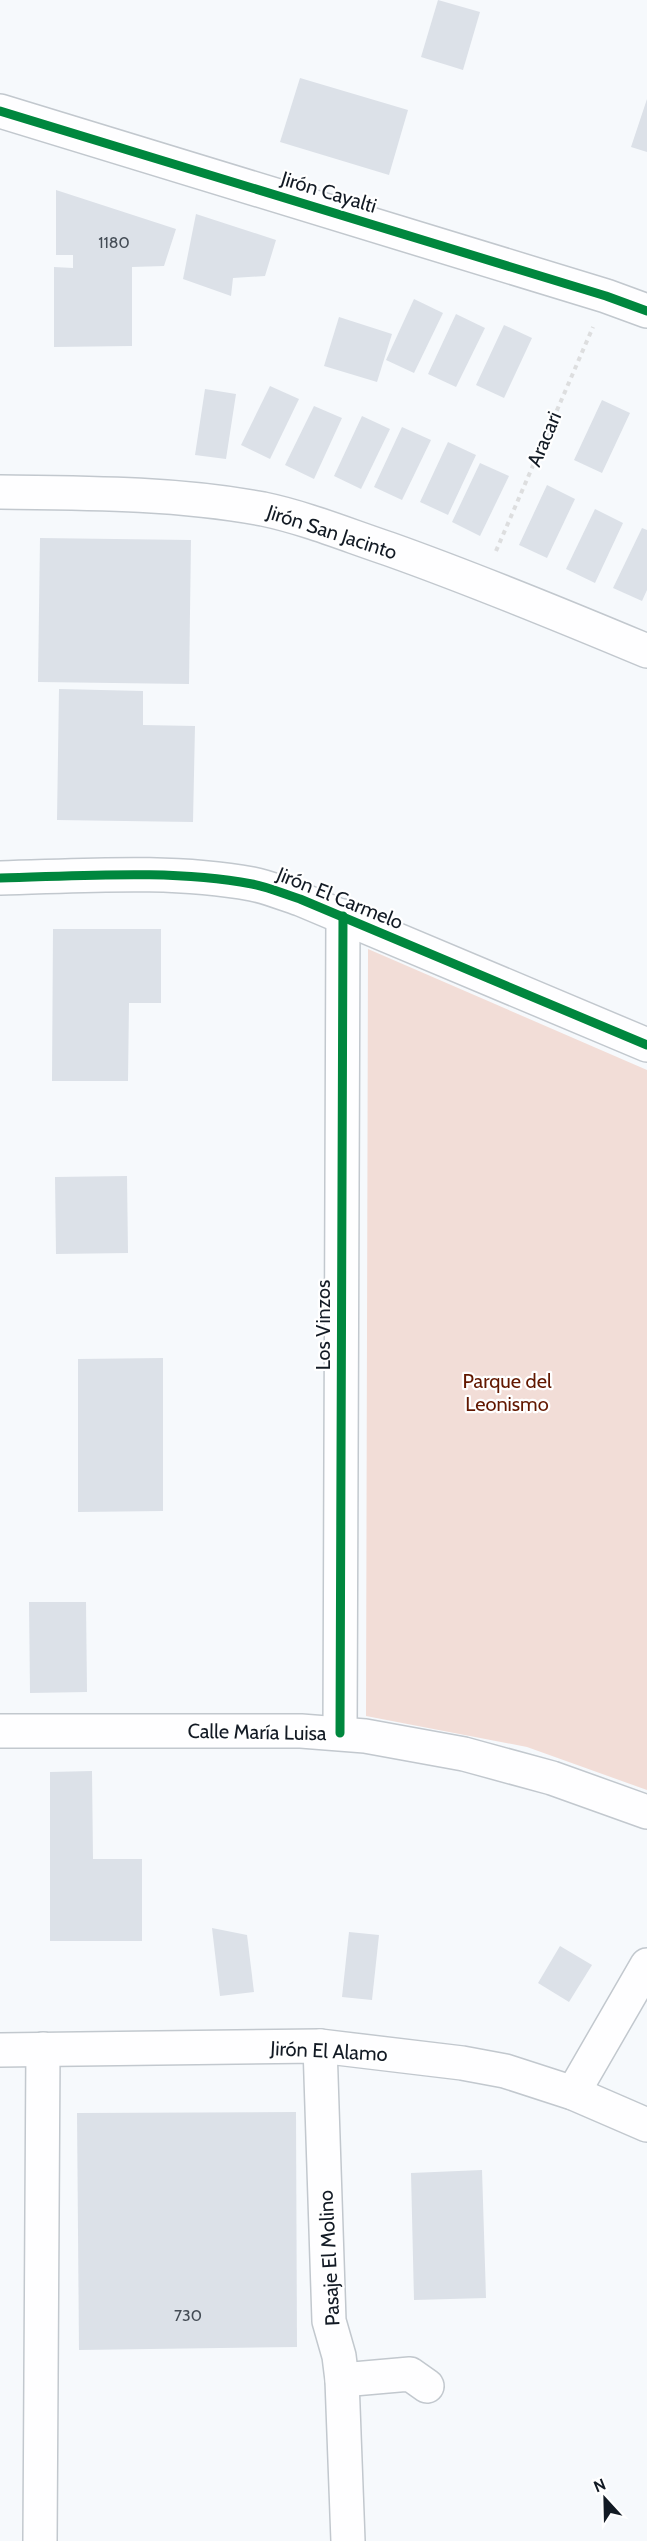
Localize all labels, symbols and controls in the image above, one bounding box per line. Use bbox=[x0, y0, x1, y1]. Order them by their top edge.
street label: Jirón Cayalti bbox=[277, 166, 380, 218]
house number: 1180 bbox=[98, 233, 130, 252]
street label: Aracari bbox=[522, 408, 566, 470]
street label: Jirón San Jacinto bbox=[263, 499, 400, 564]
street label: Jirón El Carmelo bbox=[273, 861, 407, 934]
street label: Los Vinzos bbox=[311, 1280, 335, 1370]
park label: Parque del Leonismo bbox=[462, 1369, 552, 1416]
street label: Calle María Luisa bbox=[187, 1719, 327, 1745]
street label: Jirón El Alamo bbox=[269, 2036, 388, 2066]
street label: Pasaje El Molino bbox=[313, 2189, 345, 2327]
house number: 730 bbox=[174, 2306, 202, 2325]
north arrow bbox=[575, 2469, 635, 2529]
text: N bbox=[591, 2475, 608, 2496]

